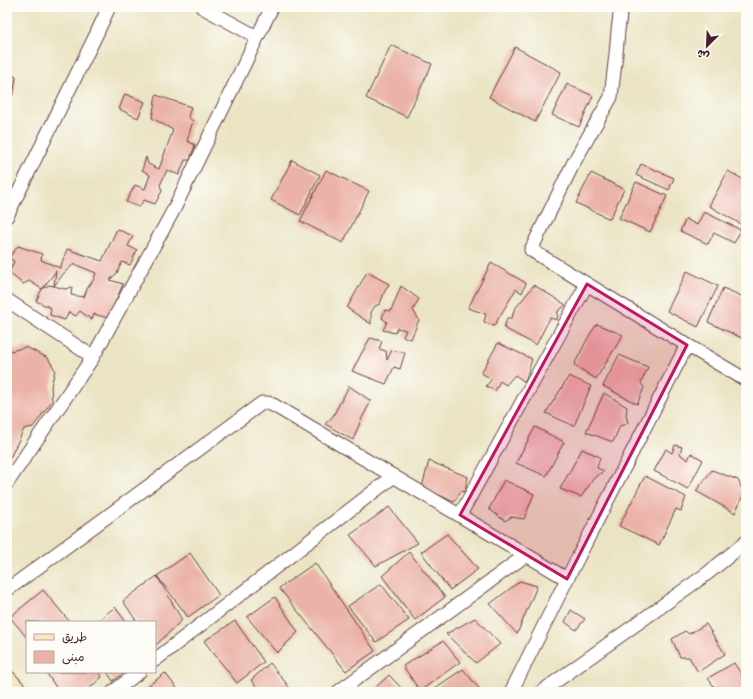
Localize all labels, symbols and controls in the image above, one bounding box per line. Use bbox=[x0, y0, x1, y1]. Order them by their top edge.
north arrow bbox=[687, 26, 727, 66]
text: ش bbox=[696, 45, 712, 61]
legend bbox=[26, 621, 156, 673]
text: طريق bbox=[62, 632, 87, 646]
text: مبنى bbox=[62, 652, 85, 666]

